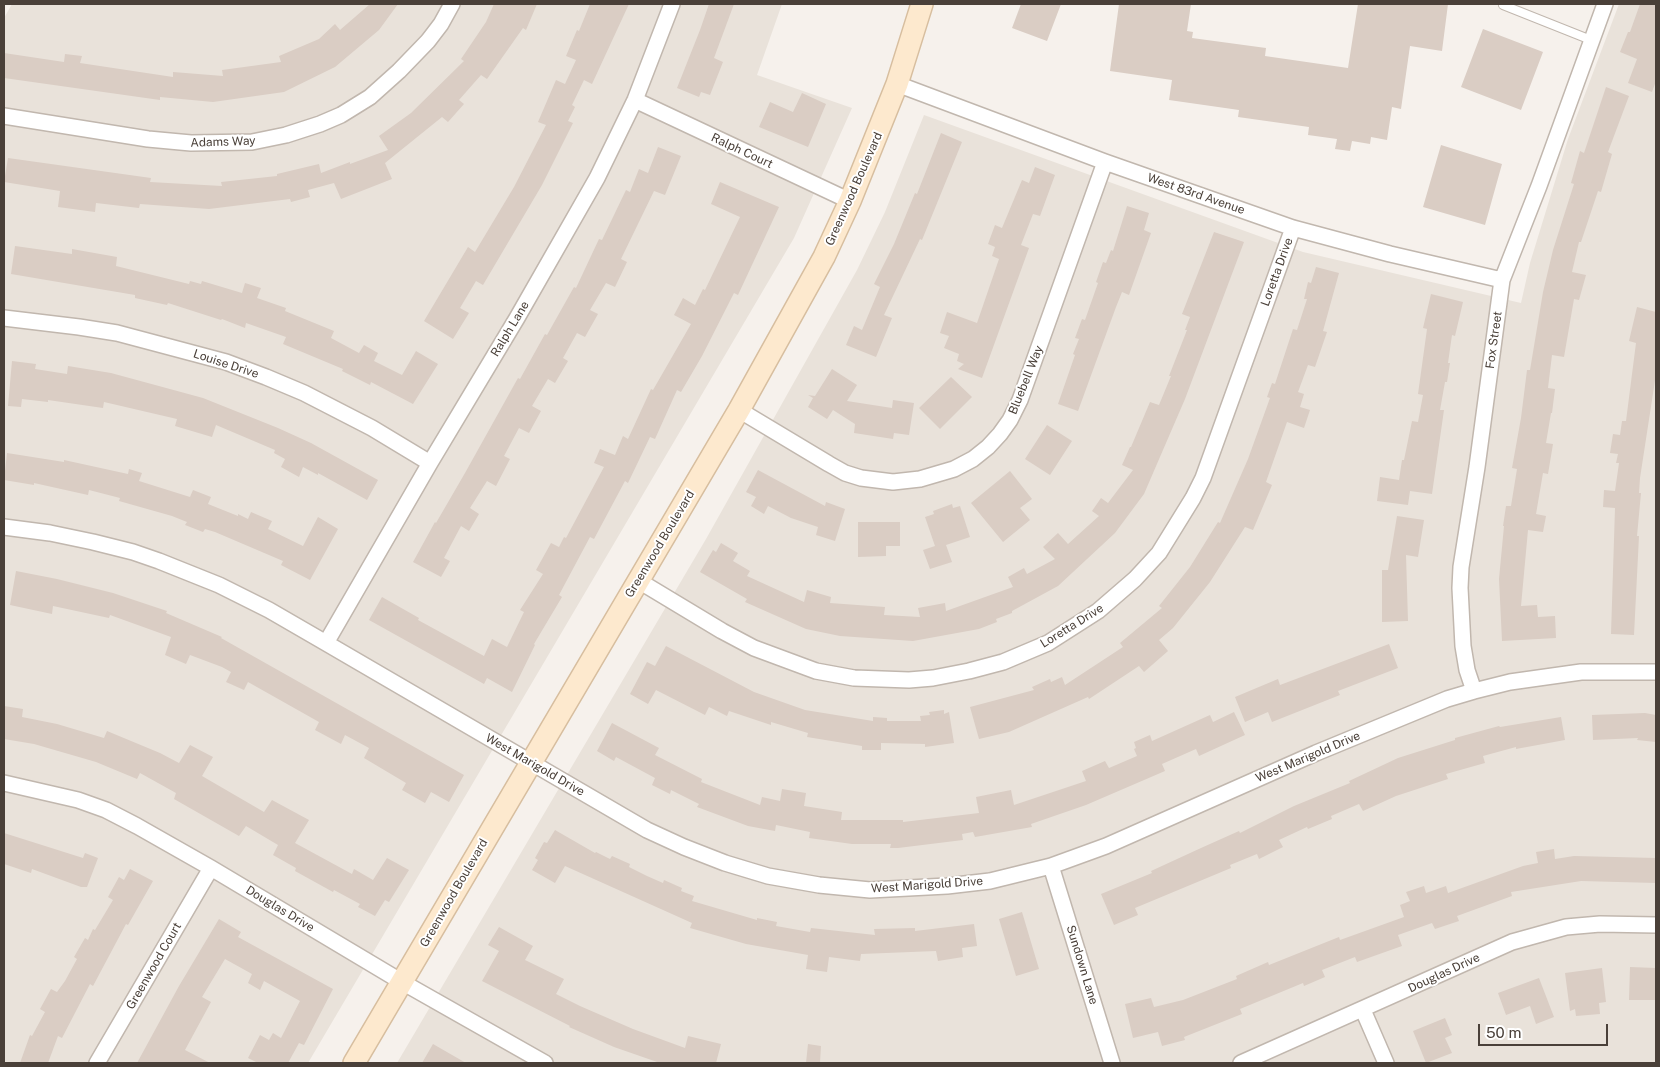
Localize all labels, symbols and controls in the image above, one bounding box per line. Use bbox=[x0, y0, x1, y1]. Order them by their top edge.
street label: Ralph Court bbox=[709, 130, 775, 172]
street label: Greenwood Boulevard bbox=[822, 130, 886, 248]
street label: Adams Way bbox=[190, 134, 256, 150]
street label: West 83rd Avenue bbox=[1145, 171, 1247, 217]
street label: Loretta Drive bbox=[1258, 236, 1296, 308]
street label: Ralph Lane bbox=[488, 299, 532, 359]
street label: Fox Street bbox=[1483, 310, 1505, 370]
street label: Bluebell Way bbox=[1006, 343, 1046, 417]
street label: Louise Drive bbox=[191, 347, 261, 381]
street label: Greenwood Boulevard bbox=[622, 488, 698, 600]
street label: Loretta Drive bbox=[1038, 601, 1106, 651]
street label: West Marigold Drive bbox=[1254, 728, 1362, 786]
street label: West Marigold Drive bbox=[483, 731, 587, 799]
street label: Greenwood Boulevard bbox=[417, 836, 491, 950]
street label: West Marigold Drive bbox=[871, 874, 983, 896]
street label: Douglas Drive bbox=[243, 883, 317, 935]
street label: Greenwood Court bbox=[123, 920, 185, 1012]
street label: Sundown Lane bbox=[1063, 924, 1101, 1006]
street label: Douglas Drive bbox=[1406, 950, 1482, 996]
scale bar bbox=[1480, 1014, 1610, 1046]
text: 50 m bbox=[1486, 1024, 1521, 1041]

